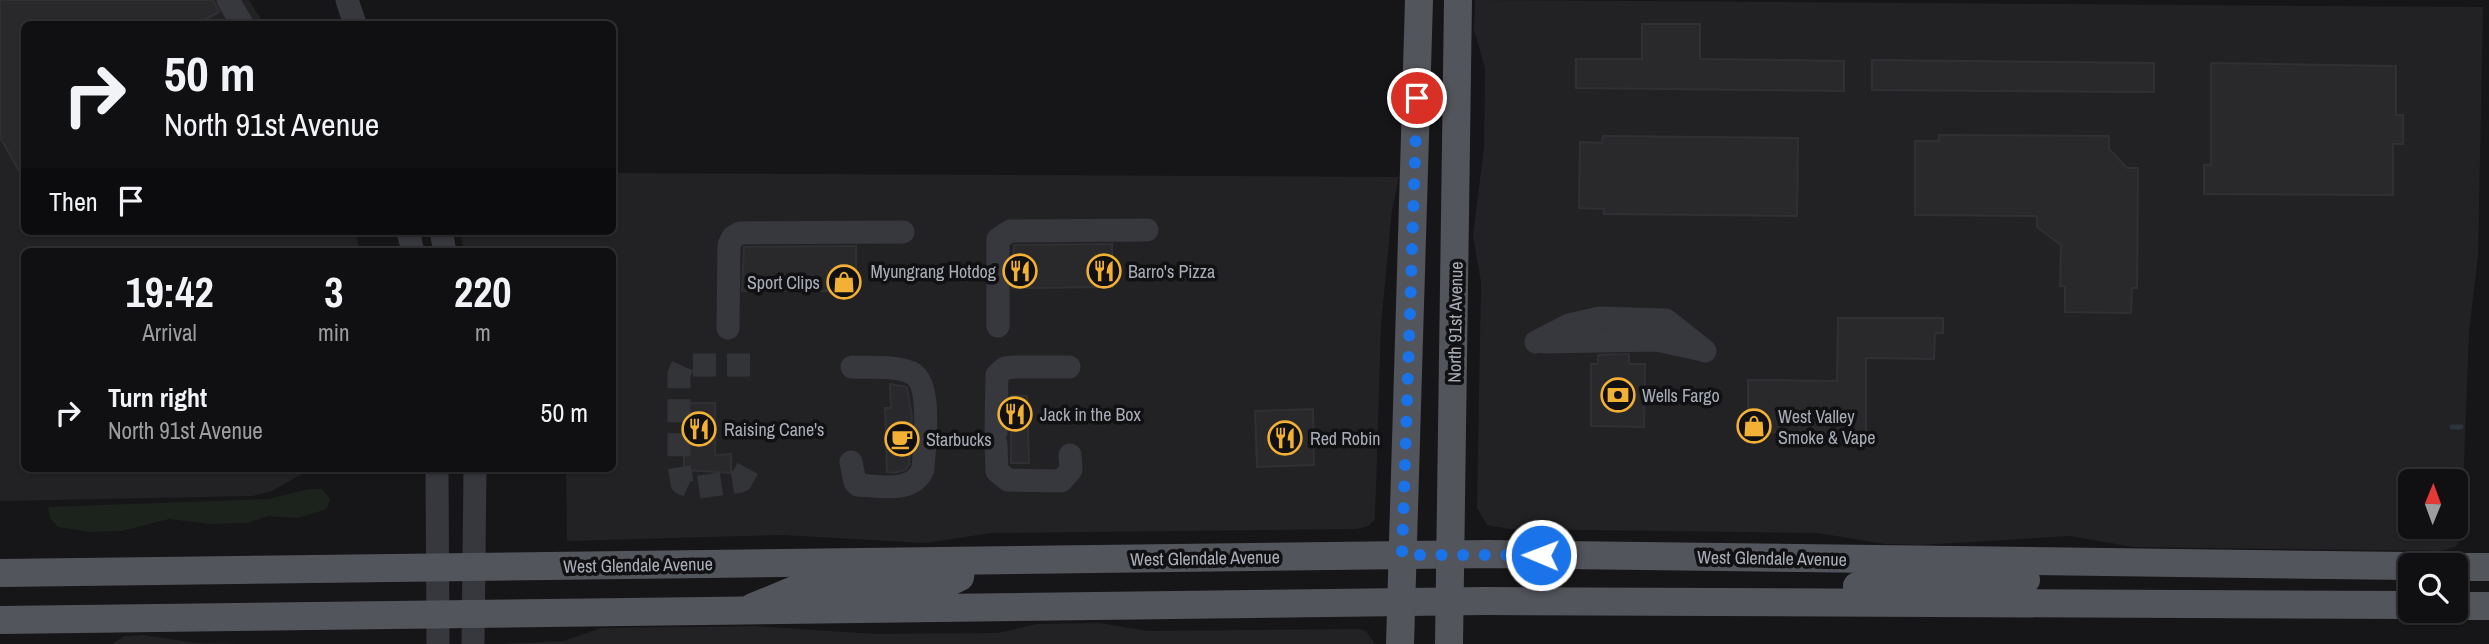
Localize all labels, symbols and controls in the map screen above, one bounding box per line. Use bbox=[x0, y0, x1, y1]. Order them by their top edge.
text: 50 m bbox=[164, 40, 256, 106]
icon: right bbox=[49, 49, 140, 140]
pin bbox=[1387, 68, 1447, 128]
icon: arrive bbox=[1398, 79, 1436, 117]
text: North 91st Avenue bbox=[164, 103, 379, 146]
icon: arrive bbox=[112, 182, 150, 220]
text: Then bbox=[49, 184, 98, 219]
restaurant icon: Myungrang Hotdog bbox=[1001, 252, 1039, 290]
restaurant icon: Barro's Pizza bbox=[1085, 252, 1123, 290]
place label: Myungrang Hotdog bbox=[870, 259, 997, 284]
place label: Barro's Pizza bbox=[1128, 259, 1215, 284]
street label: North 91st Avenue bbox=[1441, 261, 1469, 383]
shop icon: Sport Clips bbox=[825, 263, 863, 301]
text: 19:42 bbox=[126, 264, 214, 320]
text: 3 bbox=[324, 264, 343, 320]
text: 220 bbox=[454, 264, 512, 320]
place label: Sport Clips bbox=[747, 270, 820, 295]
text: Arrival bbox=[142, 317, 197, 348]
text: min bbox=[318, 317, 350, 348]
text: m bbox=[475, 317, 491, 348]
bank icon: Wells Fargo bbox=[1599, 376, 1637, 414]
text: Turn right bbox=[108, 380, 207, 415]
place label: Wells Fargo bbox=[1642, 383, 1720, 408]
icon: right bbox=[49, 394, 87, 432]
text: 50 m bbox=[541, 395, 588, 430]
restaurant icon: Jack in the Box bbox=[996, 395, 1034, 433]
place label: Jack in the Box bbox=[1040, 402, 1142, 427]
place label: West Valley Smoke & Vape bbox=[1778, 404, 1875, 450]
shop icon: West Valley Smoke & Vape bbox=[1735, 407, 1773, 445]
restaurant icon: Raising Cane's bbox=[680, 410, 718, 448]
text: North 91st Avenue bbox=[108, 415, 263, 446]
place label: Raising Cane's bbox=[724, 417, 824, 442]
restaurant icon: Red Robin bbox=[1266, 419, 1304, 457]
cafe icon: Starbucks bbox=[883, 420, 921, 458]
place label: Red Robin bbox=[1310, 426, 1381, 451]
place label: Starbucks bbox=[926, 427, 992, 452]
north arrow bbox=[2398, 469, 2468, 539]
map controls bbox=[2398, 469, 2468, 623]
position arrow bbox=[1504, 518, 1578, 592]
street label: West Glendale Avenue bbox=[1130, 544, 1280, 572]
street label: West Glendale Avenue bbox=[1697, 544, 1847, 572]
street label: West Glendale Avenue bbox=[563, 551, 713, 579]
button: search bbox=[2398, 553, 2468, 623]

